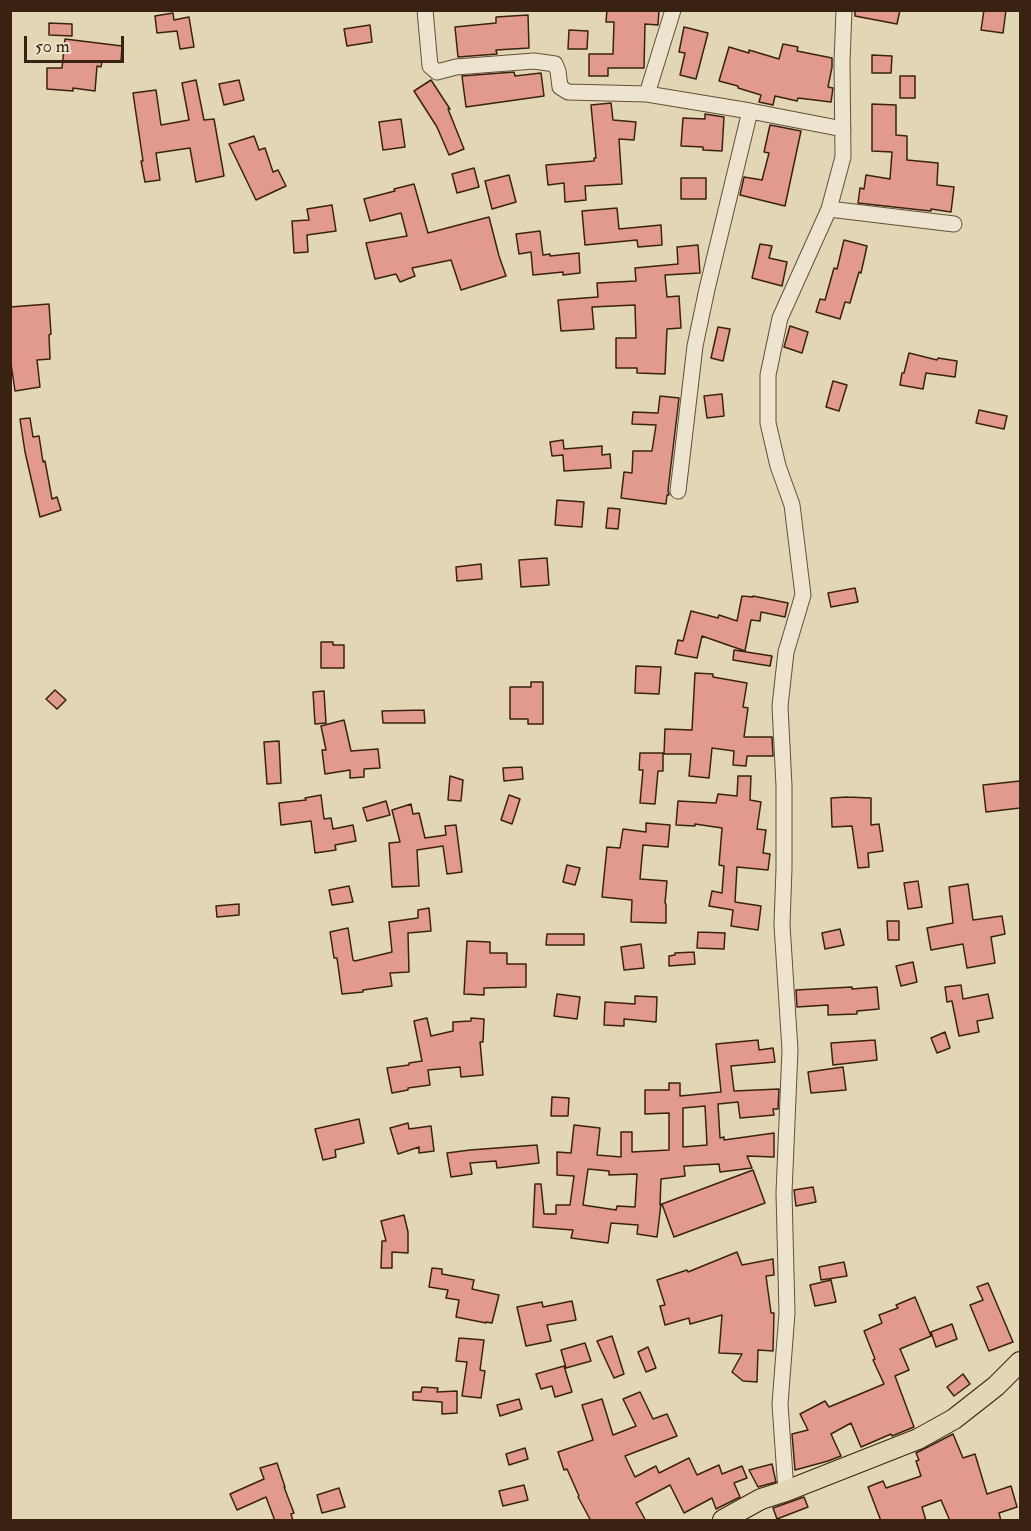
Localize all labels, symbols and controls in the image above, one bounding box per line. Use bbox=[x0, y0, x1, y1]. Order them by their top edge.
scale bar bbox=[27, 24, 128, 62]
text: 50 m bbox=[35, 35, 70, 58]

